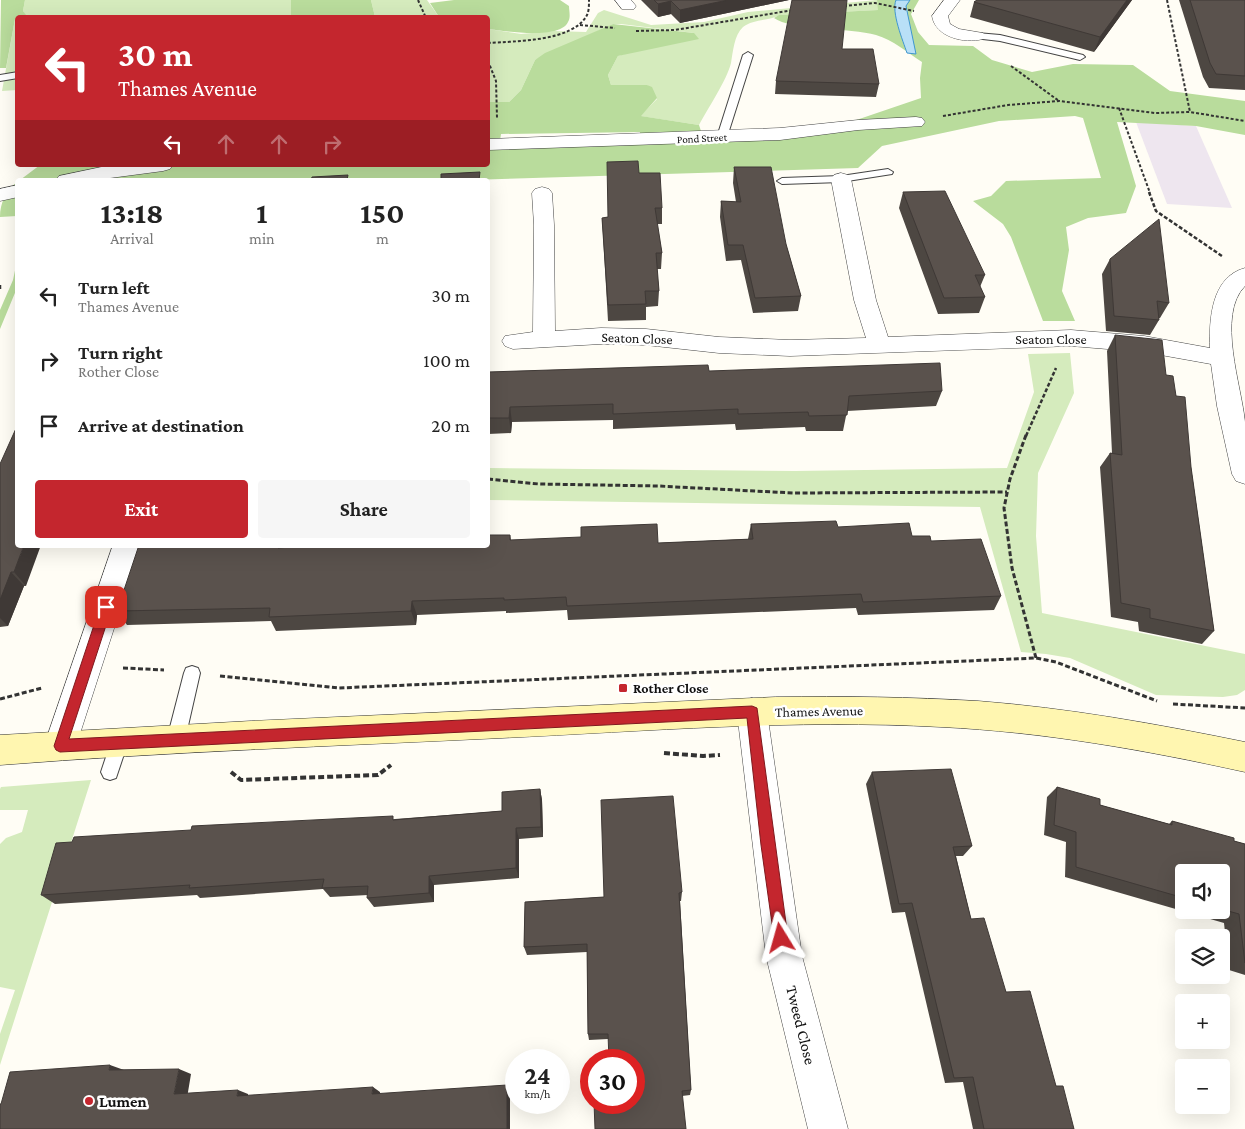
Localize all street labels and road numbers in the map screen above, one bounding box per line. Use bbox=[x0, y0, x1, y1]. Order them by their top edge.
street label: Pond Street bbox=[677, 131, 728, 145]
street label: Seaton Close bbox=[601, 329, 673, 347]
street label: Seaton Close bbox=[1015, 331, 1087, 347]
street label: Thames Avenue bbox=[775, 702, 863, 720]
street label: Tweed Close bbox=[783, 984, 819, 1066]

